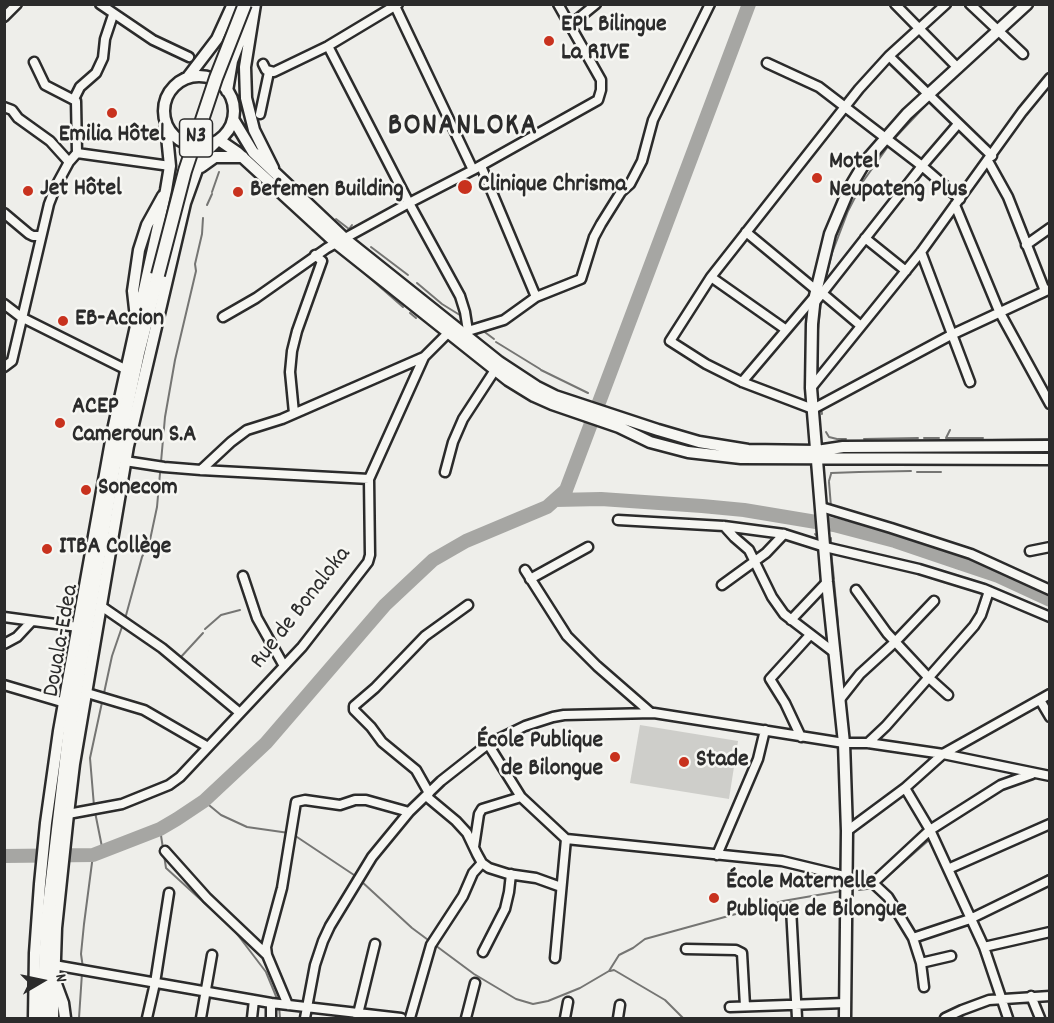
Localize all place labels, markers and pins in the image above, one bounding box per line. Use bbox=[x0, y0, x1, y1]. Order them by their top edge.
place label: EPL Bilingue La RIVE bbox=[561, 13, 666, 69]
marker: EPL Bilingue La RIVE bbox=[542, 34, 556, 48]
marker: Emilia Hôtel bbox=[105, 106, 119, 120]
place label: Emilia Hôtel bbox=[59, 123, 165, 151]
place label: Motel Neupateng Plus bbox=[829, 150, 968, 206]
marker: Motel Neupateng Plus bbox=[810, 171, 824, 185]
place label: Clinique Chrisma bbox=[478, 173, 627, 201]
place label: Jet Hôtel bbox=[40, 177, 122, 205]
place label: Befemen Building bbox=[250, 178, 404, 206]
marker: Clinique Chrisma bbox=[456, 178, 474, 196]
marker: Jet Hôtel bbox=[21, 184, 35, 198]
marker: Befemen Building bbox=[231, 185, 245, 199]
place label: EB-Accion bbox=[75, 307, 164, 335]
marker: EB-Accion bbox=[56, 314, 70, 328]
place label: ACEP Cameroun S.A bbox=[72, 395, 196, 451]
marker: ACEP Cameroun S.A bbox=[53, 416, 67, 430]
place label: Sonecom bbox=[98, 476, 178, 504]
marker: Sonecom bbox=[79, 483, 93, 497]
place label: ITBA Collège bbox=[59, 535, 171, 563]
marker: ITBA Collège bbox=[40, 542, 54, 556]
place label: École Publique de Bilongue bbox=[477, 729, 603, 785]
place label: Stade bbox=[696, 748, 749, 776]
marker: École Publique de Bilongue bbox=[608, 750, 622, 764]
marker: Stade bbox=[677, 755, 691, 769]
place label: École Maternelle Publique de Bilongue bbox=[726, 870, 907, 926]
marker: École Maternelle Publique de Bilongue bbox=[707, 891, 721, 905]

